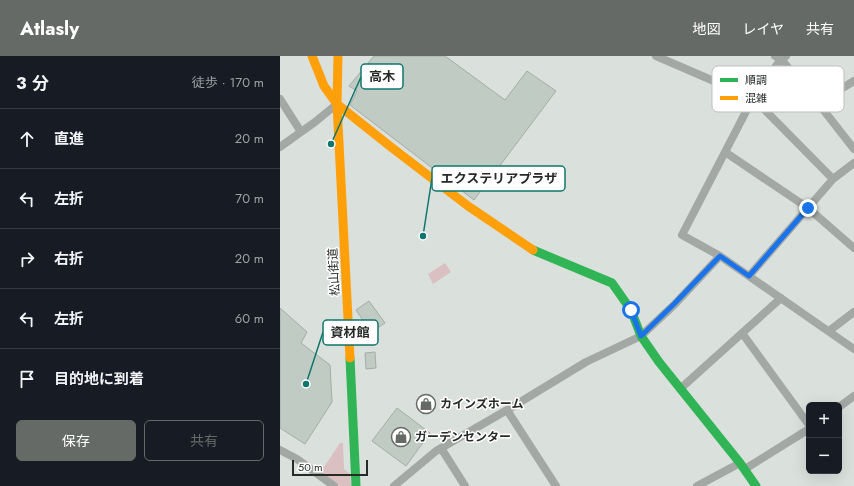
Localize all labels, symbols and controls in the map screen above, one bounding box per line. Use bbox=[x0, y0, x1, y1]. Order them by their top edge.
text: Atlasly bbox=[20, 15, 79, 42]
text: 地図 bbox=[692, 19, 720, 39]
text: レイヤ bbox=[742, 19, 784, 39]
text: 共有 bbox=[806, 19, 834, 39]
callout: 高木 bbox=[361, 64, 403, 89]
legend bbox=[712, 66, 844, 112]
text: 高木 bbox=[369, 67, 396, 86]
text: 3 分 bbox=[16, 71, 49, 95]
text: 順調 bbox=[745, 72, 767, 88]
text: 徒歩 · 170 m bbox=[192, 73, 264, 92]
text: 混雑 bbox=[745, 90, 767, 106]
icon: ahead bbox=[16, 128, 38, 150]
text: 直進 bbox=[54, 128, 84, 150]
text: 20 m bbox=[235, 129, 264, 148]
callout: エクステリアプラザ bbox=[432, 166, 565, 191]
text: エクステリアプラザ bbox=[441, 169, 557, 188]
icon: left bbox=[16, 188, 38, 210]
text: 左折 bbox=[54, 188, 84, 210]
text: 70 m bbox=[235, 189, 264, 208]
route end bbox=[799, 199, 817, 217]
icon: right bbox=[16, 248, 38, 270]
text: 右折 bbox=[54, 248, 84, 270]
street label: 松山街道 bbox=[324, 248, 344, 296]
text: 20 m bbox=[235, 249, 264, 268]
route start bbox=[622, 301, 640, 319]
icon: left bbox=[16, 308, 38, 330]
text: 左折 bbox=[54, 308, 84, 330]
text: 60 m bbox=[235, 309, 264, 328]
callout: 資材館 bbox=[323, 320, 378, 345]
text: 資材館 bbox=[330, 323, 370, 342]
icon: arrive bbox=[16, 368, 38, 390]
text: 目的地に到着 bbox=[54, 368, 144, 390]
shop icon: カインズホーム bbox=[415, 393, 437, 415]
place label: カインズホーム bbox=[440, 395, 523, 413]
map controls bbox=[806, 402, 842, 474]
button: + bbox=[806, 402, 842, 438]
button: 保存 bbox=[16, 420, 136, 461]
button: 共有 bbox=[144, 420, 264, 461]
shop icon: ガーデンセンター bbox=[390, 426, 412, 448]
place label: ガーデンセンター bbox=[415, 428, 511, 446]
button: − bbox=[806, 438, 842, 474]
scale bar bbox=[292, 458, 368, 477]
text: 50 m bbox=[298, 459, 323, 475]

